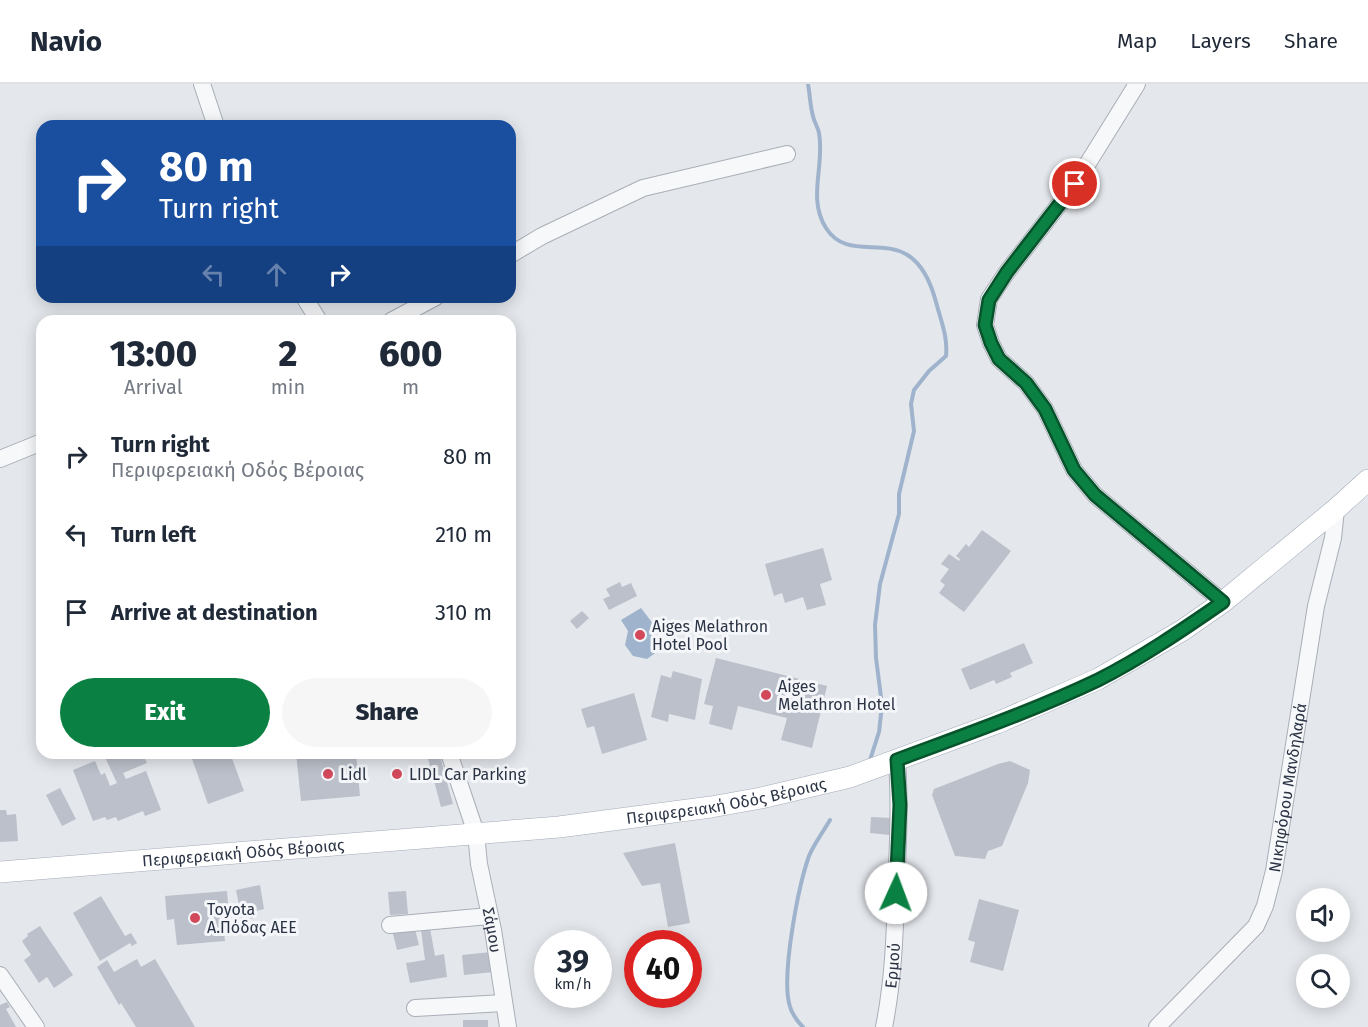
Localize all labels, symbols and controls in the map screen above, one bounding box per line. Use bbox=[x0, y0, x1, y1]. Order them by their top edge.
text: Navio bbox=[30, 25, 102, 58]
text: Map bbox=[1117, 28, 1157, 54]
text: Layers bbox=[1190, 28, 1251, 54]
text: Share bbox=[1284, 28, 1338, 54]
text: 80 m bbox=[159, 142, 253, 192]
icon: right bbox=[60, 144, 138, 222]
pin bbox=[1049, 158, 1100, 209]
icon: arrive bbox=[1058, 167, 1091, 200]
text: Turn right bbox=[159, 193, 279, 225]
icon: left bbox=[197, 258, 230, 291]
icon: ahead bbox=[260, 258, 293, 291]
icon: right bbox=[323, 258, 356, 291]
text: 13:00 bbox=[110, 332, 197, 376]
text: 2 bbox=[279, 332, 297, 376]
text: 600 bbox=[379, 332, 442, 376]
text: Arrival bbox=[124, 375, 183, 399]
text: min bbox=[271, 375, 305, 399]
text: m bbox=[402, 375, 419, 399]
text: Turn right bbox=[111, 431, 210, 458]
icon: right bbox=[60, 440, 93, 473]
text: 80 m bbox=[443, 443, 492, 470]
text: Περιφερειακή Οδός Βέροιας bbox=[111, 458, 364, 482]
icon: left bbox=[60, 518, 93, 551]
text: Turn left bbox=[111, 521, 196, 548]
text: 210 m bbox=[435, 521, 492, 548]
icon: arrive bbox=[60, 596, 93, 629]
text: Arrive at destination bbox=[111, 599, 318, 626]
text: 310 m bbox=[435, 599, 492, 626]
place label: Aiges Melathron Hotel Pool bbox=[652, 617, 768, 654]
marker: Aiges Melathron Hotel Pool bbox=[633, 628, 647, 642]
place label: Aiges Melathron Hotel bbox=[778, 677, 896, 714]
button: Exit bbox=[60, 678, 270, 747]
button: Share bbox=[282, 678, 492, 747]
marker: Aiges Melathron Hotel bbox=[759, 688, 773, 702]
street label: Νικηφόρου Μανδηλαρά bbox=[1264, 702, 1310, 873]
place label: Lidl bbox=[340, 765, 367, 784]
place label: LIDL Car Parking bbox=[409, 765, 526, 784]
marker: Lidl bbox=[321, 767, 335, 781]
marker: LIDL Car Parking bbox=[390, 767, 404, 781]
street label: Περιφερειακή Οδός Βέροιας bbox=[625, 773, 828, 828]
street label: Περιφερειακή Οδός Βέροιας bbox=[141, 835, 346, 870]
position arrow bbox=[864, 861, 928, 925]
map controls bbox=[1296, 888, 1350, 1008]
button: sound bbox=[1296, 888, 1350, 942]
place label: Toyota Α.Πόδας ΑΕΕ bbox=[207, 900, 297, 937]
street label: Σάμου bbox=[479, 906, 506, 954]
marker: Toyota Α.Πόδας ΑΕΕ bbox=[188, 911, 202, 925]
speed limit sign: 40 bbox=[624, 930, 702, 1008]
street label: Ερμού bbox=[881, 942, 904, 989]
text: 39 bbox=[557, 944, 589, 980]
button: search bbox=[1296, 954, 1350, 1008]
text: km/h bbox=[554, 975, 592, 993]

